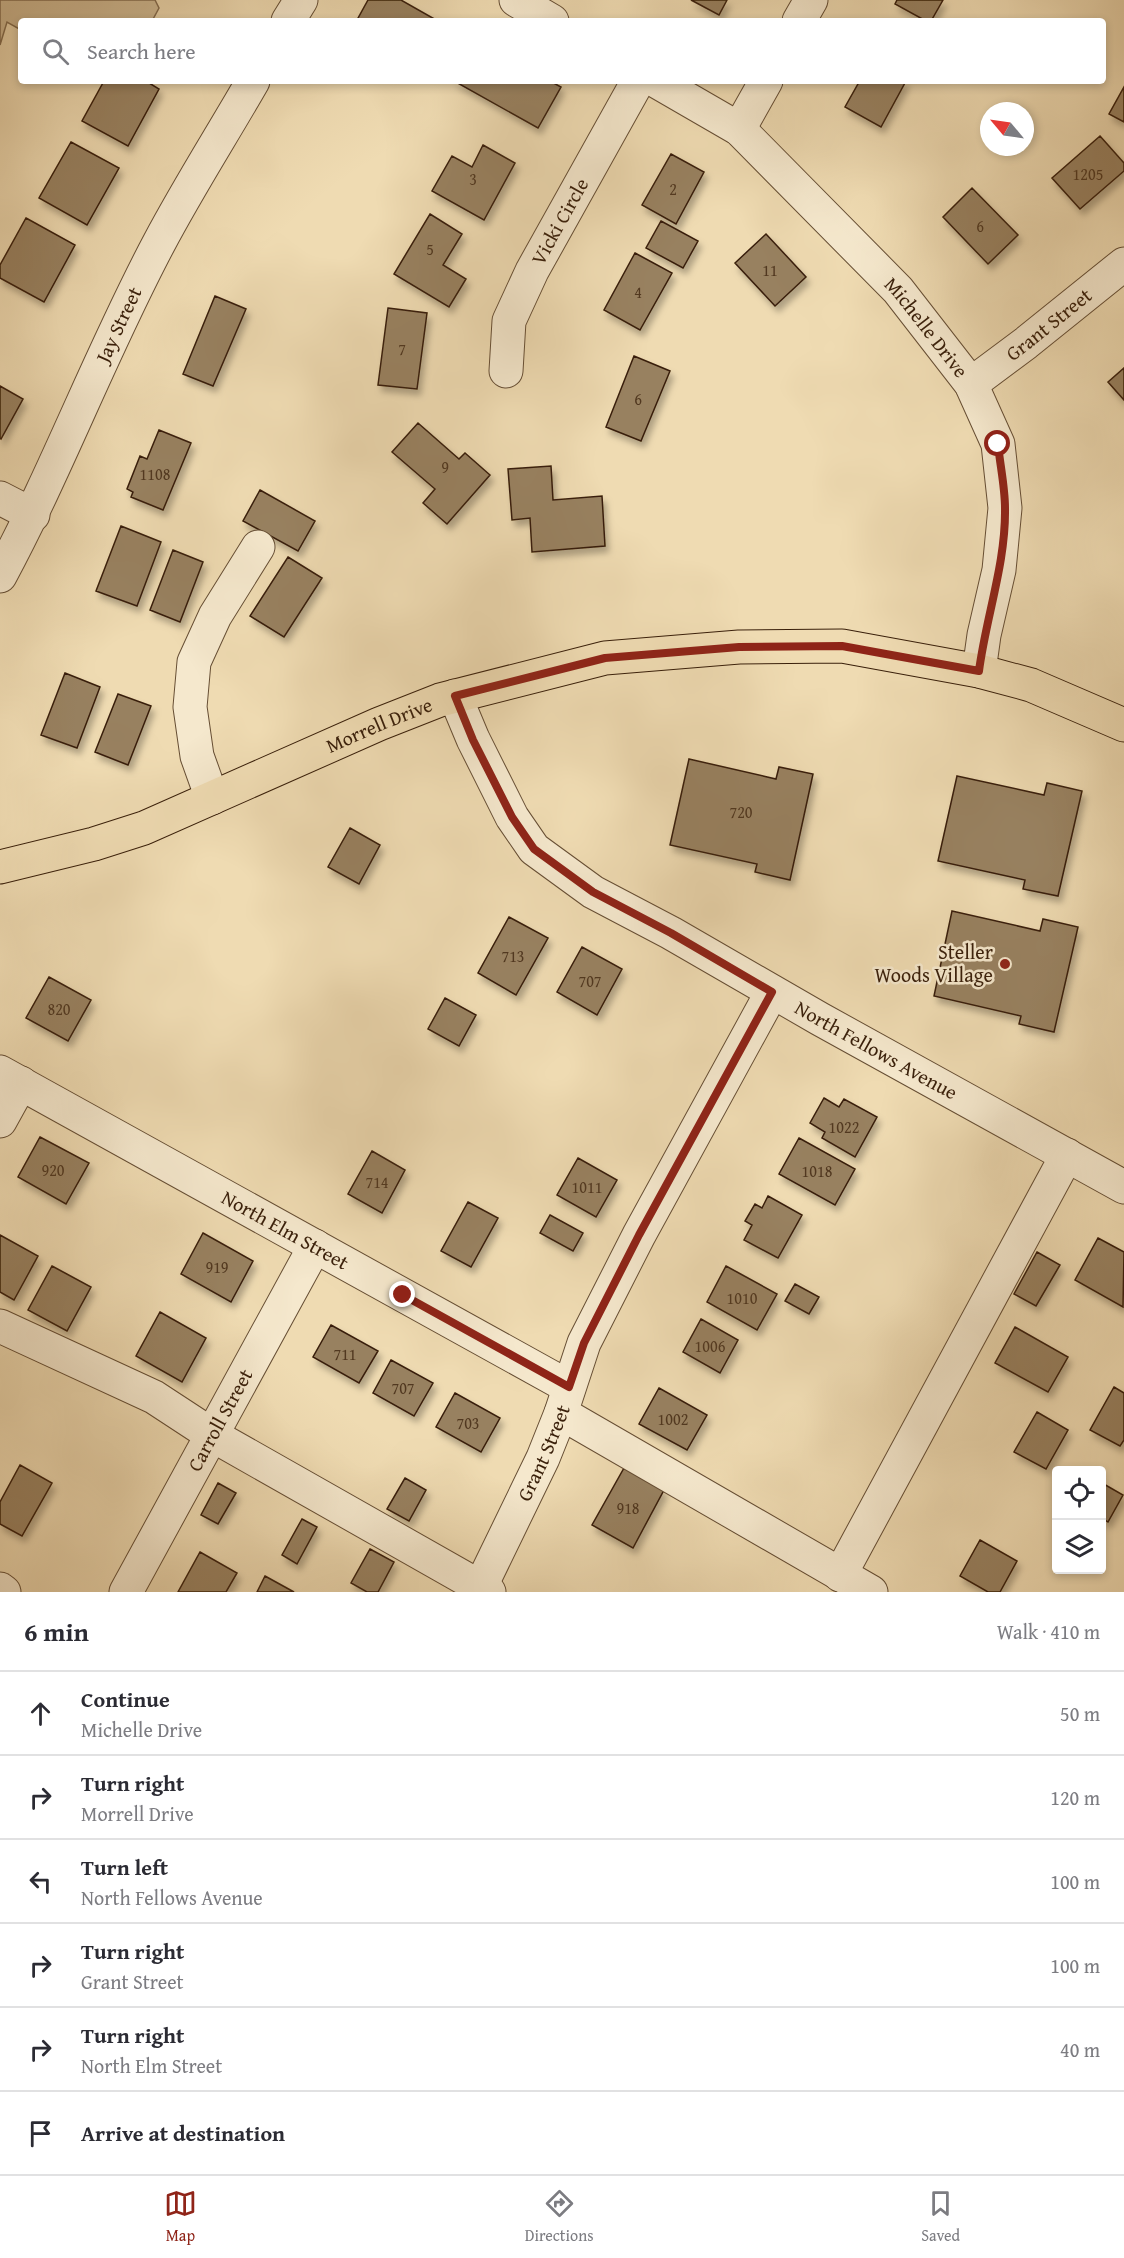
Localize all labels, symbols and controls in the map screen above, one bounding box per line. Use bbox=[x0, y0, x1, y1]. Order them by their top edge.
search box bbox=[18, 18, 1106, 84]
icon: search bbox=[39, 35, 72, 68]
text: Search here bbox=[87, 35, 196, 67]
north arrow bbox=[980, 102, 1034, 156]
house number: 1205 bbox=[1073, 162, 1103, 186]
house number: 3 bbox=[469, 167, 477, 191]
street label: Vicki Circle bbox=[523, 172, 595, 270]
house number: 2 bbox=[669, 177, 677, 201]
house number: 6 bbox=[976, 214, 984, 238]
house number: 5 bbox=[426, 237, 434, 261]
house number: 11 bbox=[762, 258, 778, 282]
street label: Michelle Drive bbox=[878, 270, 976, 383]
house number: 4 bbox=[634, 280, 642, 304]
street label: Grant Street bbox=[999, 281, 1098, 367]
street label: Jay Street bbox=[87, 282, 149, 370]
house number: 7 bbox=[398, 337, 406, 361]
house number: 6 bbox=[634, 387, 642, 411]
route start bbox=[984, 430, 1010, 456]
house number: 9 bbox=[441, 455, 449, 479]
house number: 1108 bbox=[140, 462, 171, 486]
street label: Morrell Drive bbox=[321, 689, 436, 760]
house number: 720 bbox=[729, 800, 753, 824]
place label: Steller Woods Village bbox=[875, 937, 993, 989]
house number: 713 bbox=[501, 944, 525, 968]
marker: Steller Woods Village bbox=[998, 957, 1012, 971]
house number: 707 bbox=[578, 969, 602, 993]
street label: North Fellows Avenue bbox=[790, 993, 963, 1106]
house number: 820 bbox=[47, 997, 71, 1021]
house number: 1022 bbox=[829, 1115, 859, 1139]
house number: 920 bbox=[41, 1158, 65, 1182]
house number: 1018 bbox=[802, 1159, 833, 1183]
house number: 714 bbox=[365, 1170, 389, 1194]
house number: 1011 bbox=[572, 1175, 602, 1199]
street label: North Elm Street bbox=[217, 1183, 354, 1276]
house number: 919 bbox=[205, 1255, 229, 1279]
route end bbox=[389, 1281, 415, 1307]
house number: 1010 bbox=[727, 1286, 758, 1310]
house number: 1006 bbox=[695, 1334, 726, 1358]
house number: 711 bbox=[333, 1342, 357, 1366]
street label: Carroll Street bbox=[180, 1363, 259, 1476]
house number: 707 bbox=[391, 1376, 415, 1400]
street label: Grant Street bbox=[509, 1401, 577, 1506]
house number: 1002 bbox=[658, 1407, 688, 1431]
house number: 703 bbox=[456, 1411, 480, 1435]
map controls bbox=[1052, 1466, 1106, 1574]
button: locate bbox=[1052, 1466, 1106, 1520]
house number: 918 bbox=[616, 1496, 640, 1520]
button: layers bbox=[1052, 1520, 1106, 1574]
text: 6 min bbox=[24, 1612, 89, 1651]
text: Walk · 410 m bbox=[997, 1617, 1100, 1646]
text: Continue bbox=[81, 1683, 170, 1715]
icon: ahead bbox=[24, 1697, 57, 1730]
text: 50 m bbox=[1060, 1699, 1100, 1728]
text: Michelle Drive bbox=[81, 1715, 202, 1744]
text: Turn right bbox=[81, 1767, 184, 1799]
icon: right bbox=[24, 1781, 57, 1814]
text: 120 m bbox=[1050, 1783, 1100, 1812]
text: Morrell Drive bbox=[81, 1799, 194, 1828]
text: Turn left bbox=[81, 1851, 168, 1883]
icon: left bbox=[24, 1865, 57, 1898]
text: 100 m bbox=[1050, 1867, 1100, 1896]
text: North Fellows Avenue bbox=[81, 1883, 263, 1912]
text: Turn right bbox=[81, 1935, 184, 1967]
icon: right bbox=[24, 1949, 57, 1982]
text: 100 m bbox=[1050, 1951, 1100, 1980]
text: Grant Street bbox=[81, 1967, 184, 1996]
text: Turn right bbox=[81, 2019, 184, 2051]
icon: right bbox=[24, 2033, 57, 2066]
text: 40 m bbox=[1060, 2035, 1100, 2064]
text: North Elm Street bbox=[81, 2051, 222, 2080]
icon: arrive bbox=[24, 2117, 57, 2150]
text: Arrive at destination bbox=[81, 2117, 285, 2149]
tab: Map bbox=[164, 2187, 197, 2247]
tab: Directions bbox=[525, 2187, 594, 2247]
tab: Saved bbox=[921, 2187, 960, 2247]

